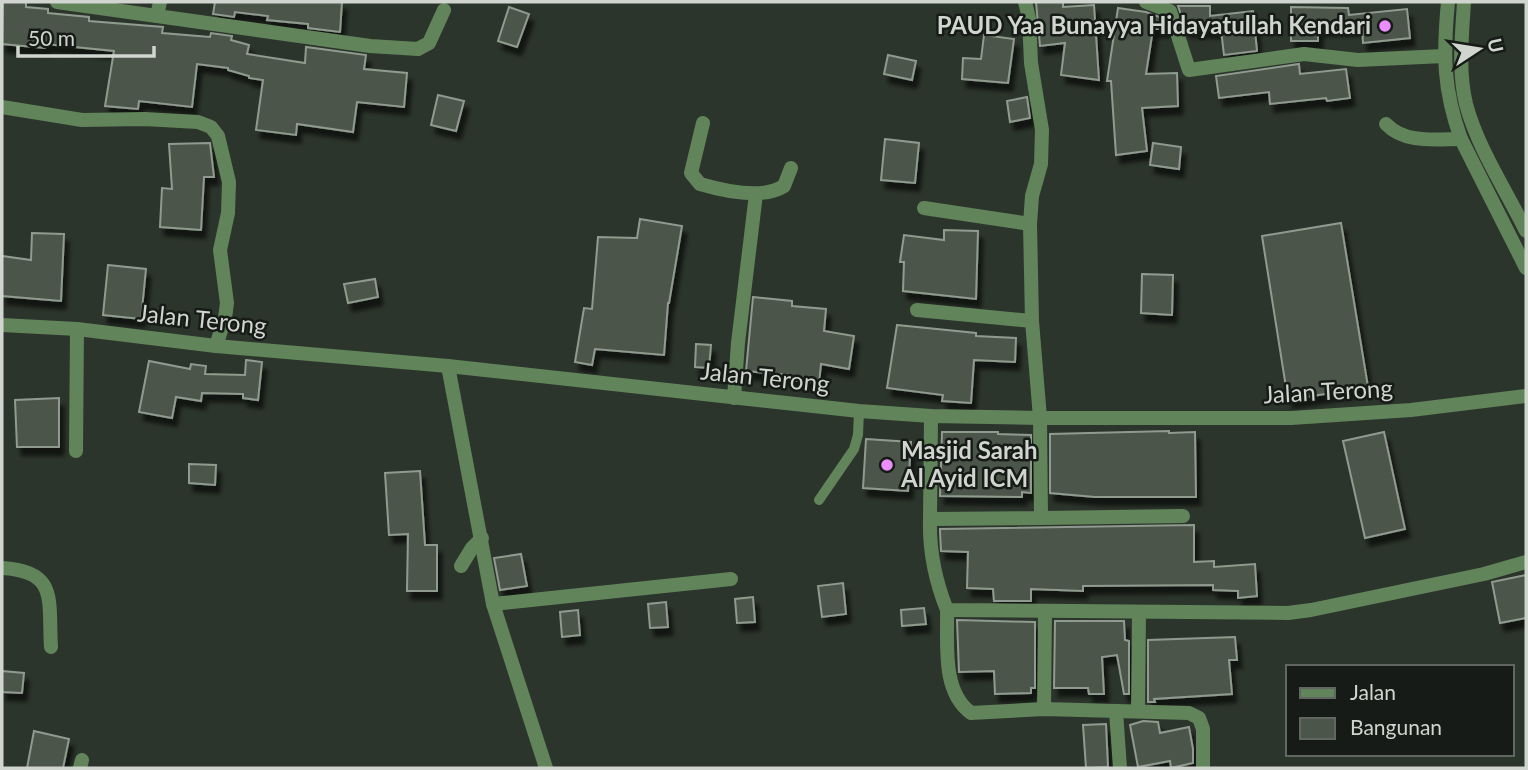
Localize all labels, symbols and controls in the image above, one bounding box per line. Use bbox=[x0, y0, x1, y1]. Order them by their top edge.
place label: PAUD Yaa Bunayya Hidayatullah Kendari bbox=[937, 10, 1371, 39]
scale bar bbox=[18, 14, 154, 58]
north arrow bbox=[1444, 14, 1514, 84]
marker: PAUD Yaa Bunayya Hidayatullah Kendari bbox=[1377, 18, 1393, 34]
text: 50 m bbox=[28, 25, 75, 50]
text: U bbox=[1483, 36, 1509, 55]
street label: Jalan Terong bbox=[136, 297, 268, 340]
street label: Jalan Terong bbox=[699, 355, 831, 398]
street label: Jalan Terong bbox=[1262, 373, 1393, 408]
place label: Masjid Sarah Al Ayid ICM bbox=[900, 435, 1037, 492]
marker: Masjid Sarah Al Ayid ICM bbox=[879, 457, 895, 473]
legend bbox=[1286, 665, 1514, 756]
text: Jalan bbox=[1350, 679, 1396, 704]
text: Bangunan bbox=[1350, 714, 1442, 739]

